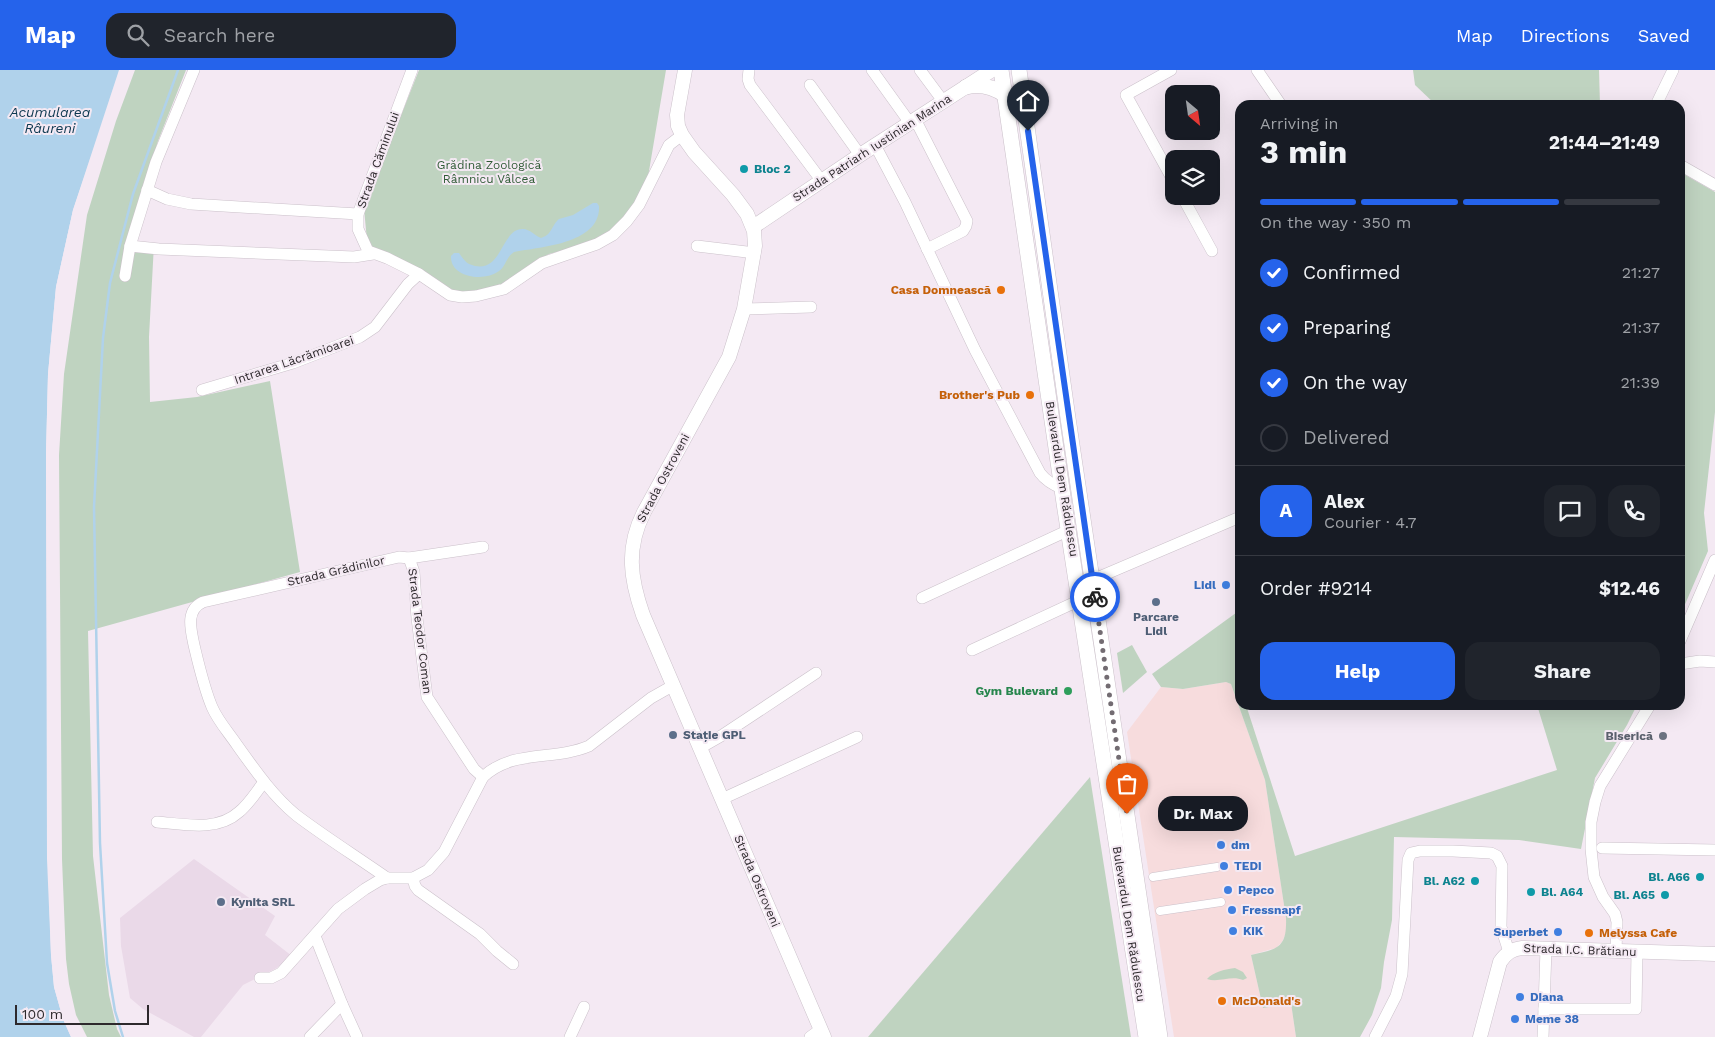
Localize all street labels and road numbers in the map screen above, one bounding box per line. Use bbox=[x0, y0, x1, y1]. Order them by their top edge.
street label: Strada Patriarh Iustinian Marina bbox=[790, 91, 954, 205]
street label: Strada Căminului bbox=[354, 110, 402, 210]
street label: Intrarea Lăcrămioarei bbox=[232, 333, 356, 387]
street label: Bulevardul Dem Rădulescu bbox=[1043, 400, 1081, 558]
street label: Strada Ostroveni bbox=[634, 431, 692, 525]
street label: Strada Grădinilor bbox=[286, 553, 386, 589]
street label: Strada Teodor Coman bbox=[405, 567, 435, 695]
street label: Strada Ostroveni bbox=[731, 833, 783, 929]
street label: Bulevardul Dem Rădulescu bbox=[1110, 845, 1148, 1003]
street label: Strada I.C. Brătianu bbox=[1523, 941, 1637, 959]

